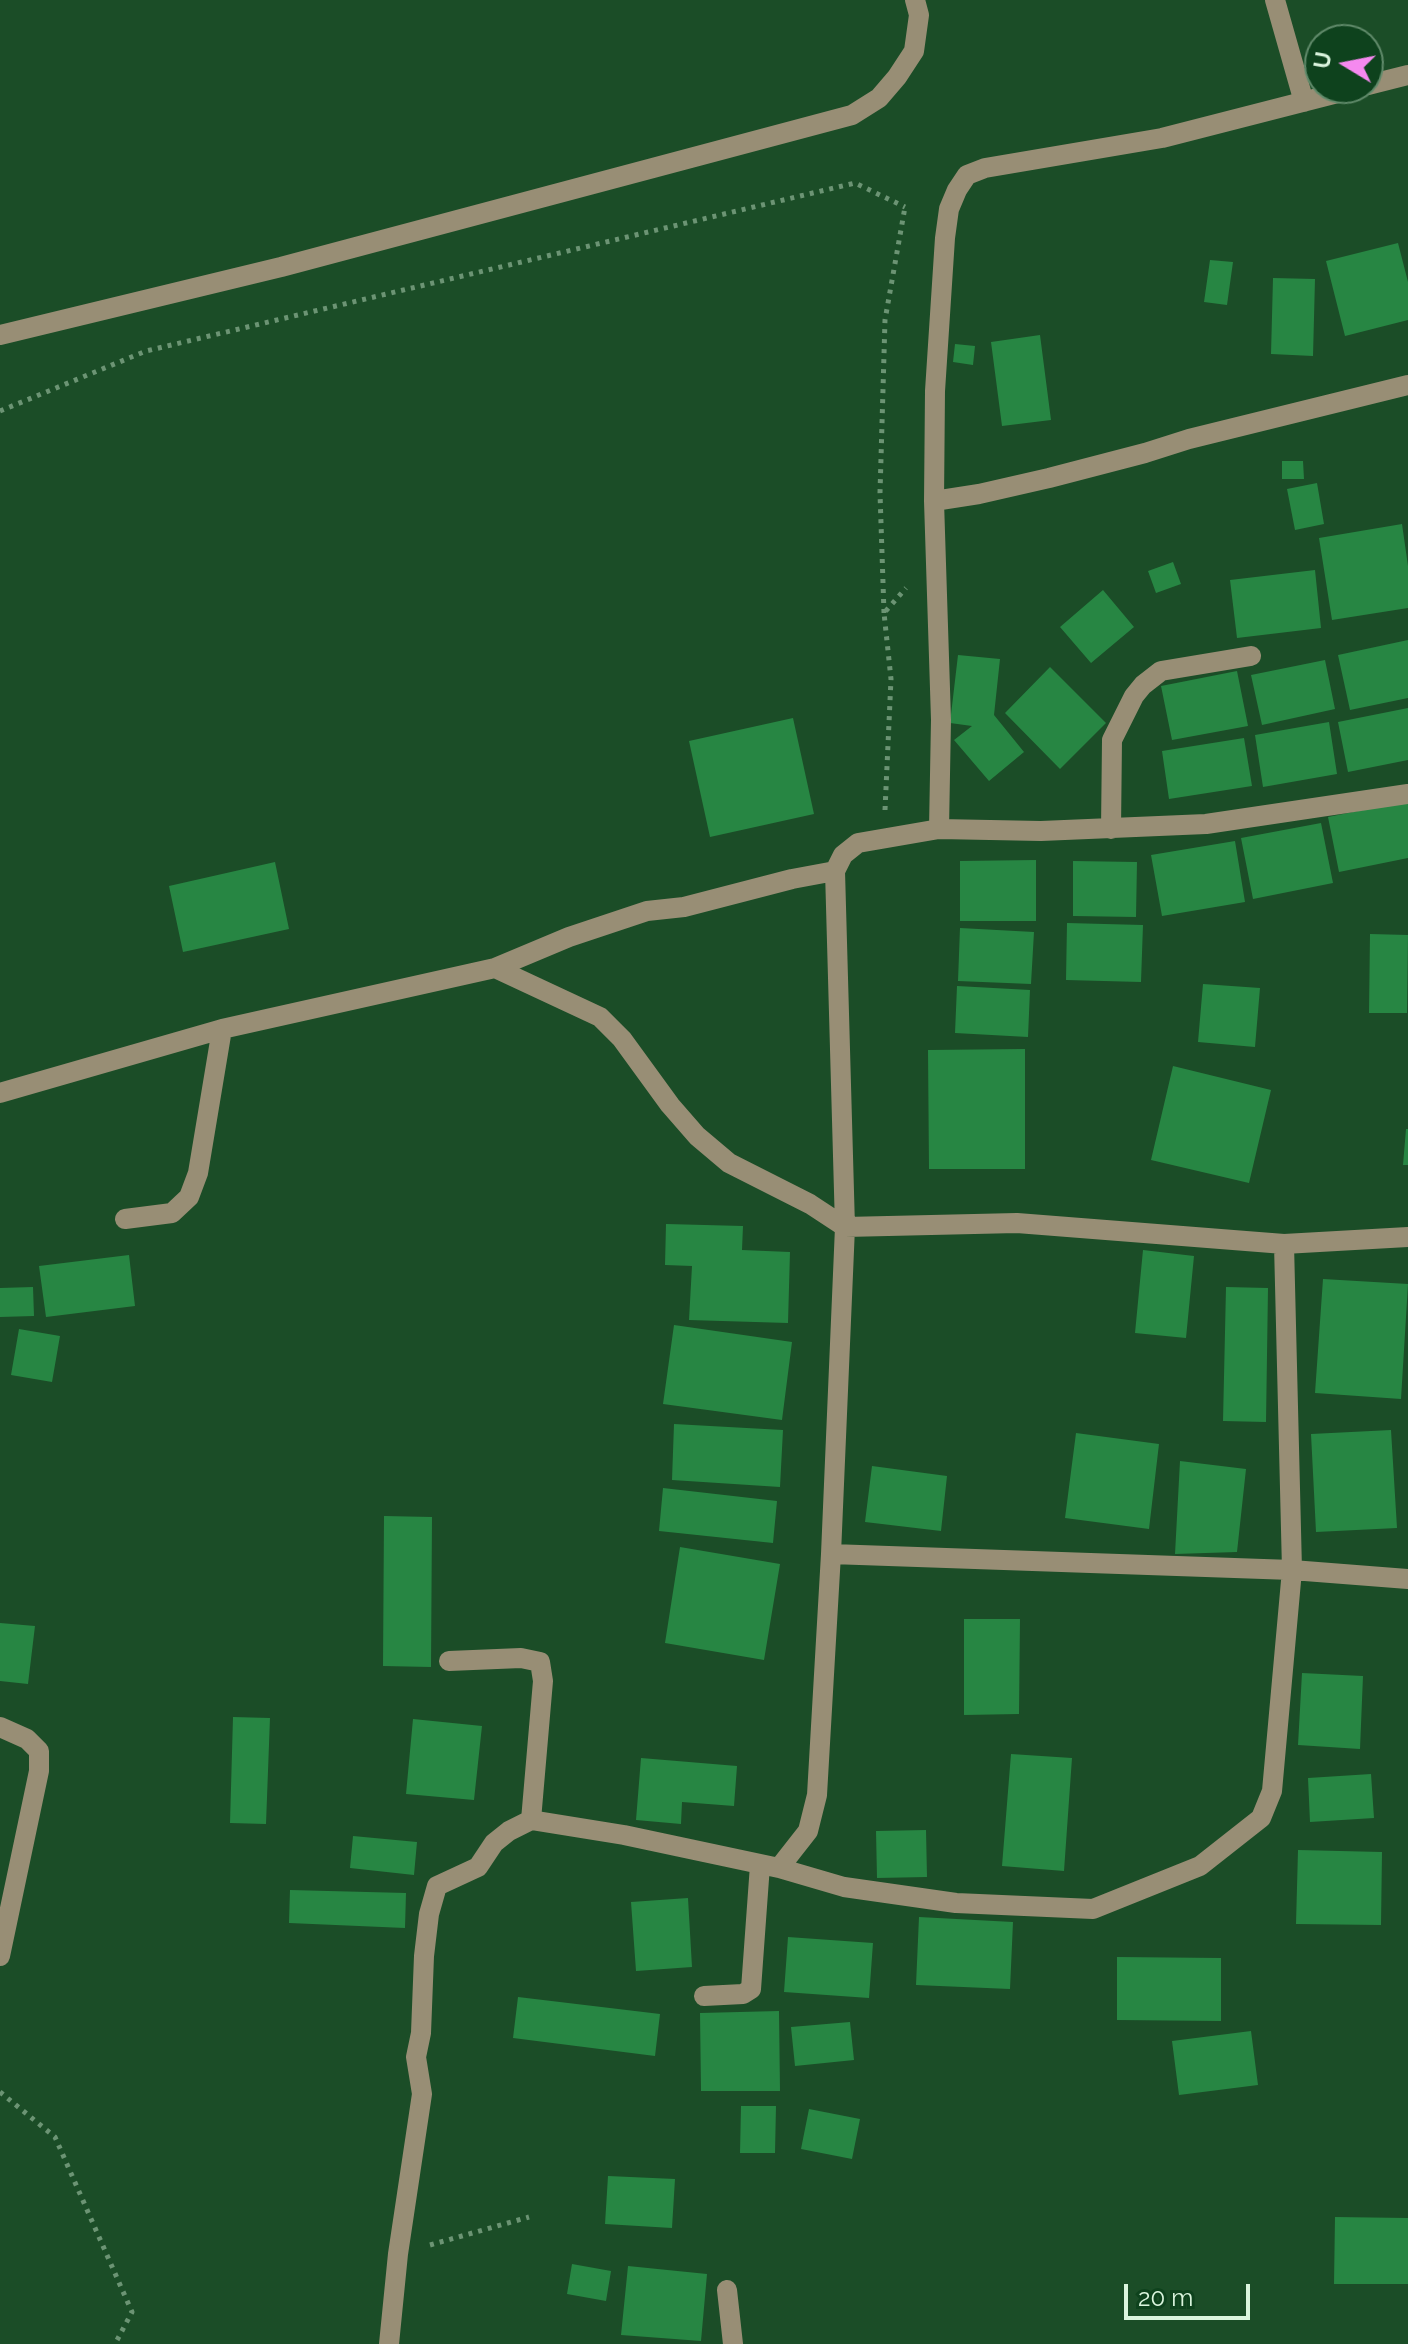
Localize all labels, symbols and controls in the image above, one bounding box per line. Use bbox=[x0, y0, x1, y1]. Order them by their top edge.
north arrow bbox=[1304, 24, 1384, 104]
text: U bbox=[1308, 50, 1337, 71]
scale bar bbox=[1128, 2268, 1254, 2318]
text: 20 m bbox=[1138, 2283, 1193, 2312]

